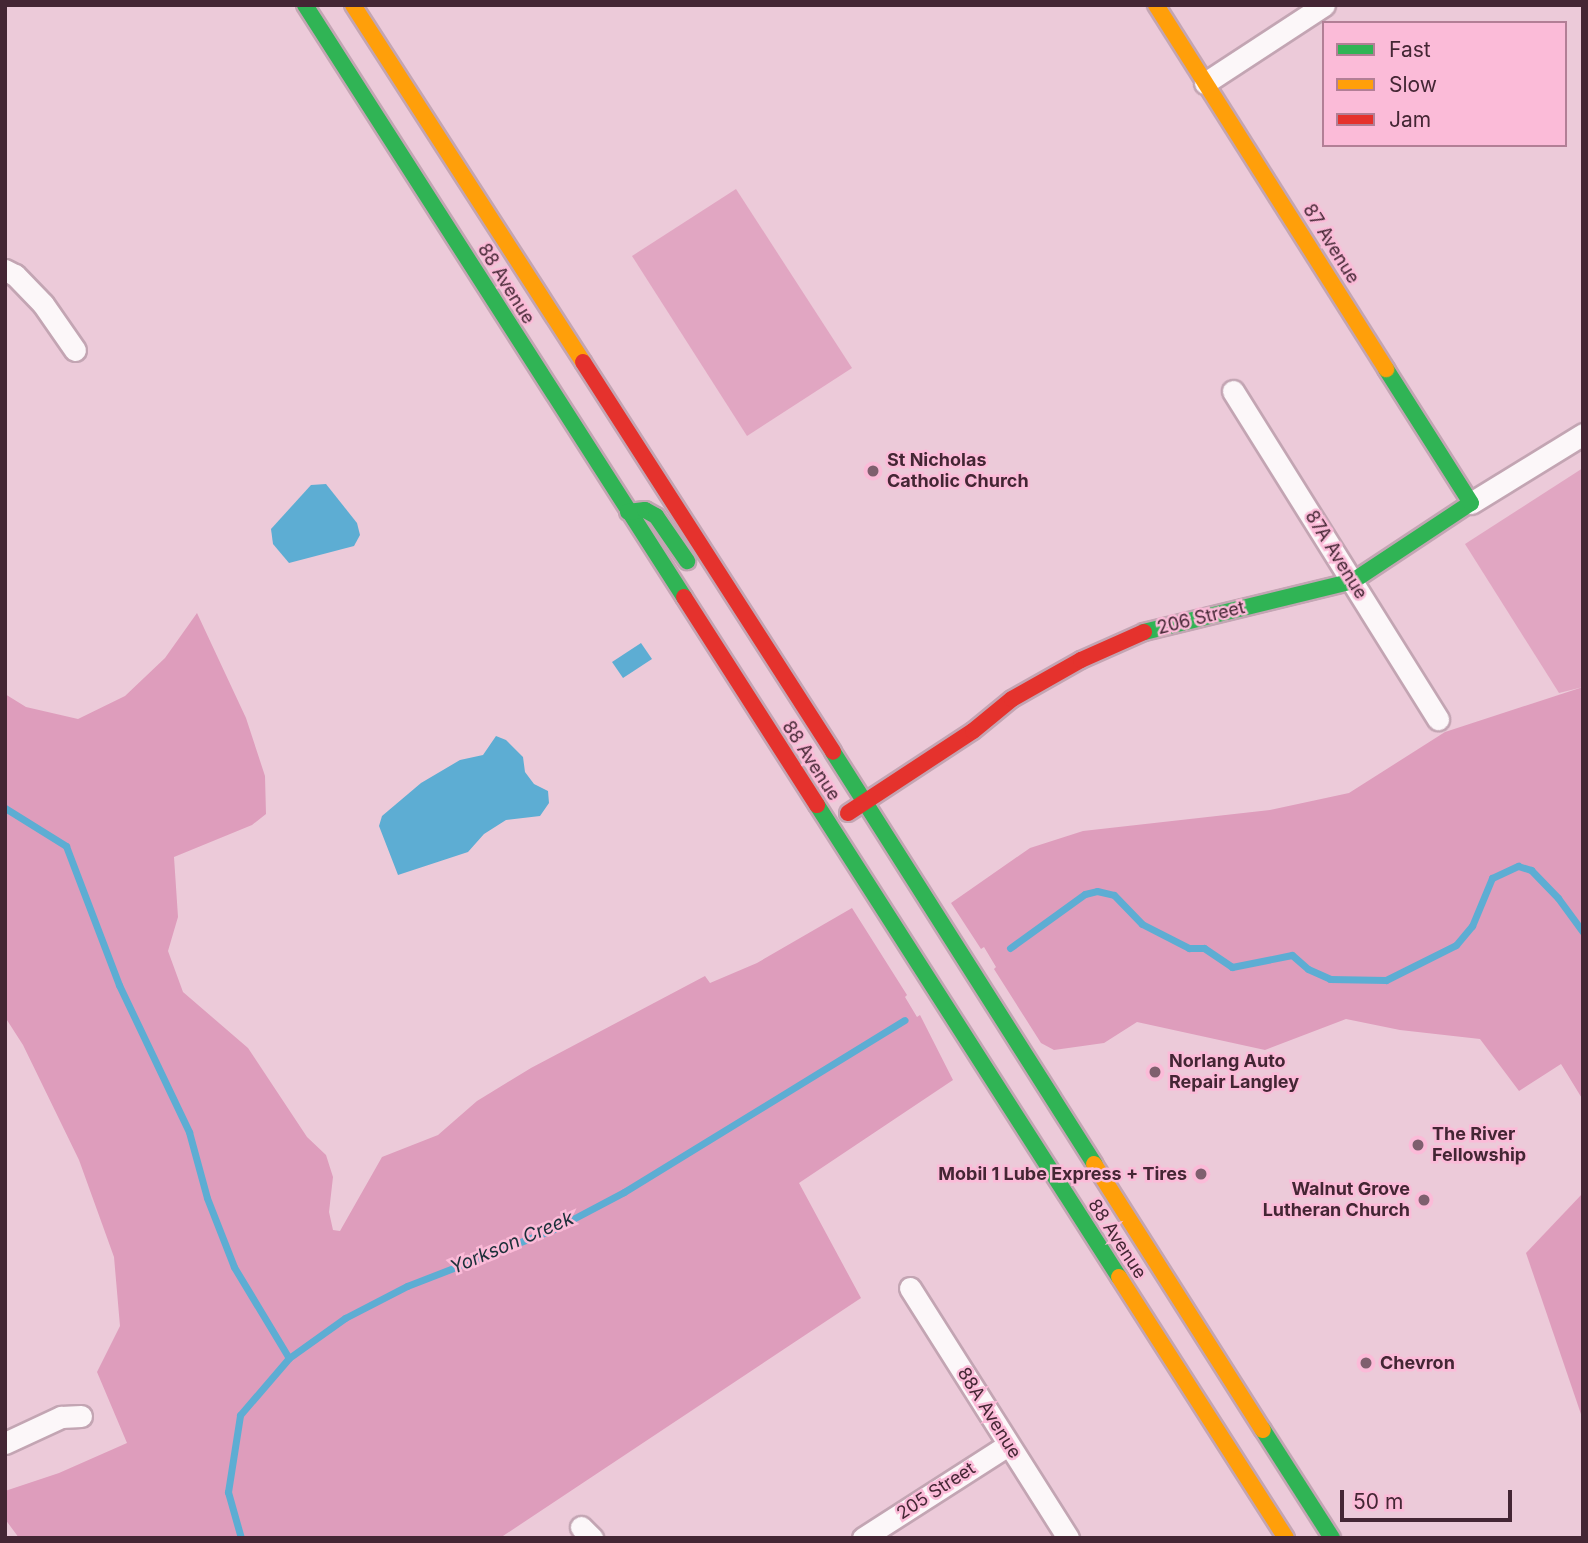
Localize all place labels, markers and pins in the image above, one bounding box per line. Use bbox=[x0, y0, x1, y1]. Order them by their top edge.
place label: St Nicholas Catholic Church bbox=[887, 450, 1029, 492]
marker: St Nicholas Catholic Church bbox=[865, 463, 881, 479]
place label: Norlang Auto Repair Langley bbox=[1169, 1051, 1299, 1094]
marker: Norlang Auto Repair Langley bbox=[1147, 1064, 1163, 1080]
place label: The River Fellowship bbox=[1432, 1124, 1526, 1166]
marker: The River Fellowship bbox=[1410, 1137, 1426, 1153]
place label: Mobil 1 Lube Express + Tires bbox=[938, 1163, 1187, 1185]
marker: Mobil 1 Lube Express + Tires bbox=[1193, 1166, 1209, 1182]
place label: Walnut Grove Lutheran Church bbox=[1263, 1179, 1410, 1222]
marker: Walnut Grove Lutheran Church bbox=[1416, 1192, 1432, 1208]
place label: Chevron bbox=[1380, 1352, 1455, 1374]
marker: Chevron bbox=[1358, 1355, 1374, 1371]

